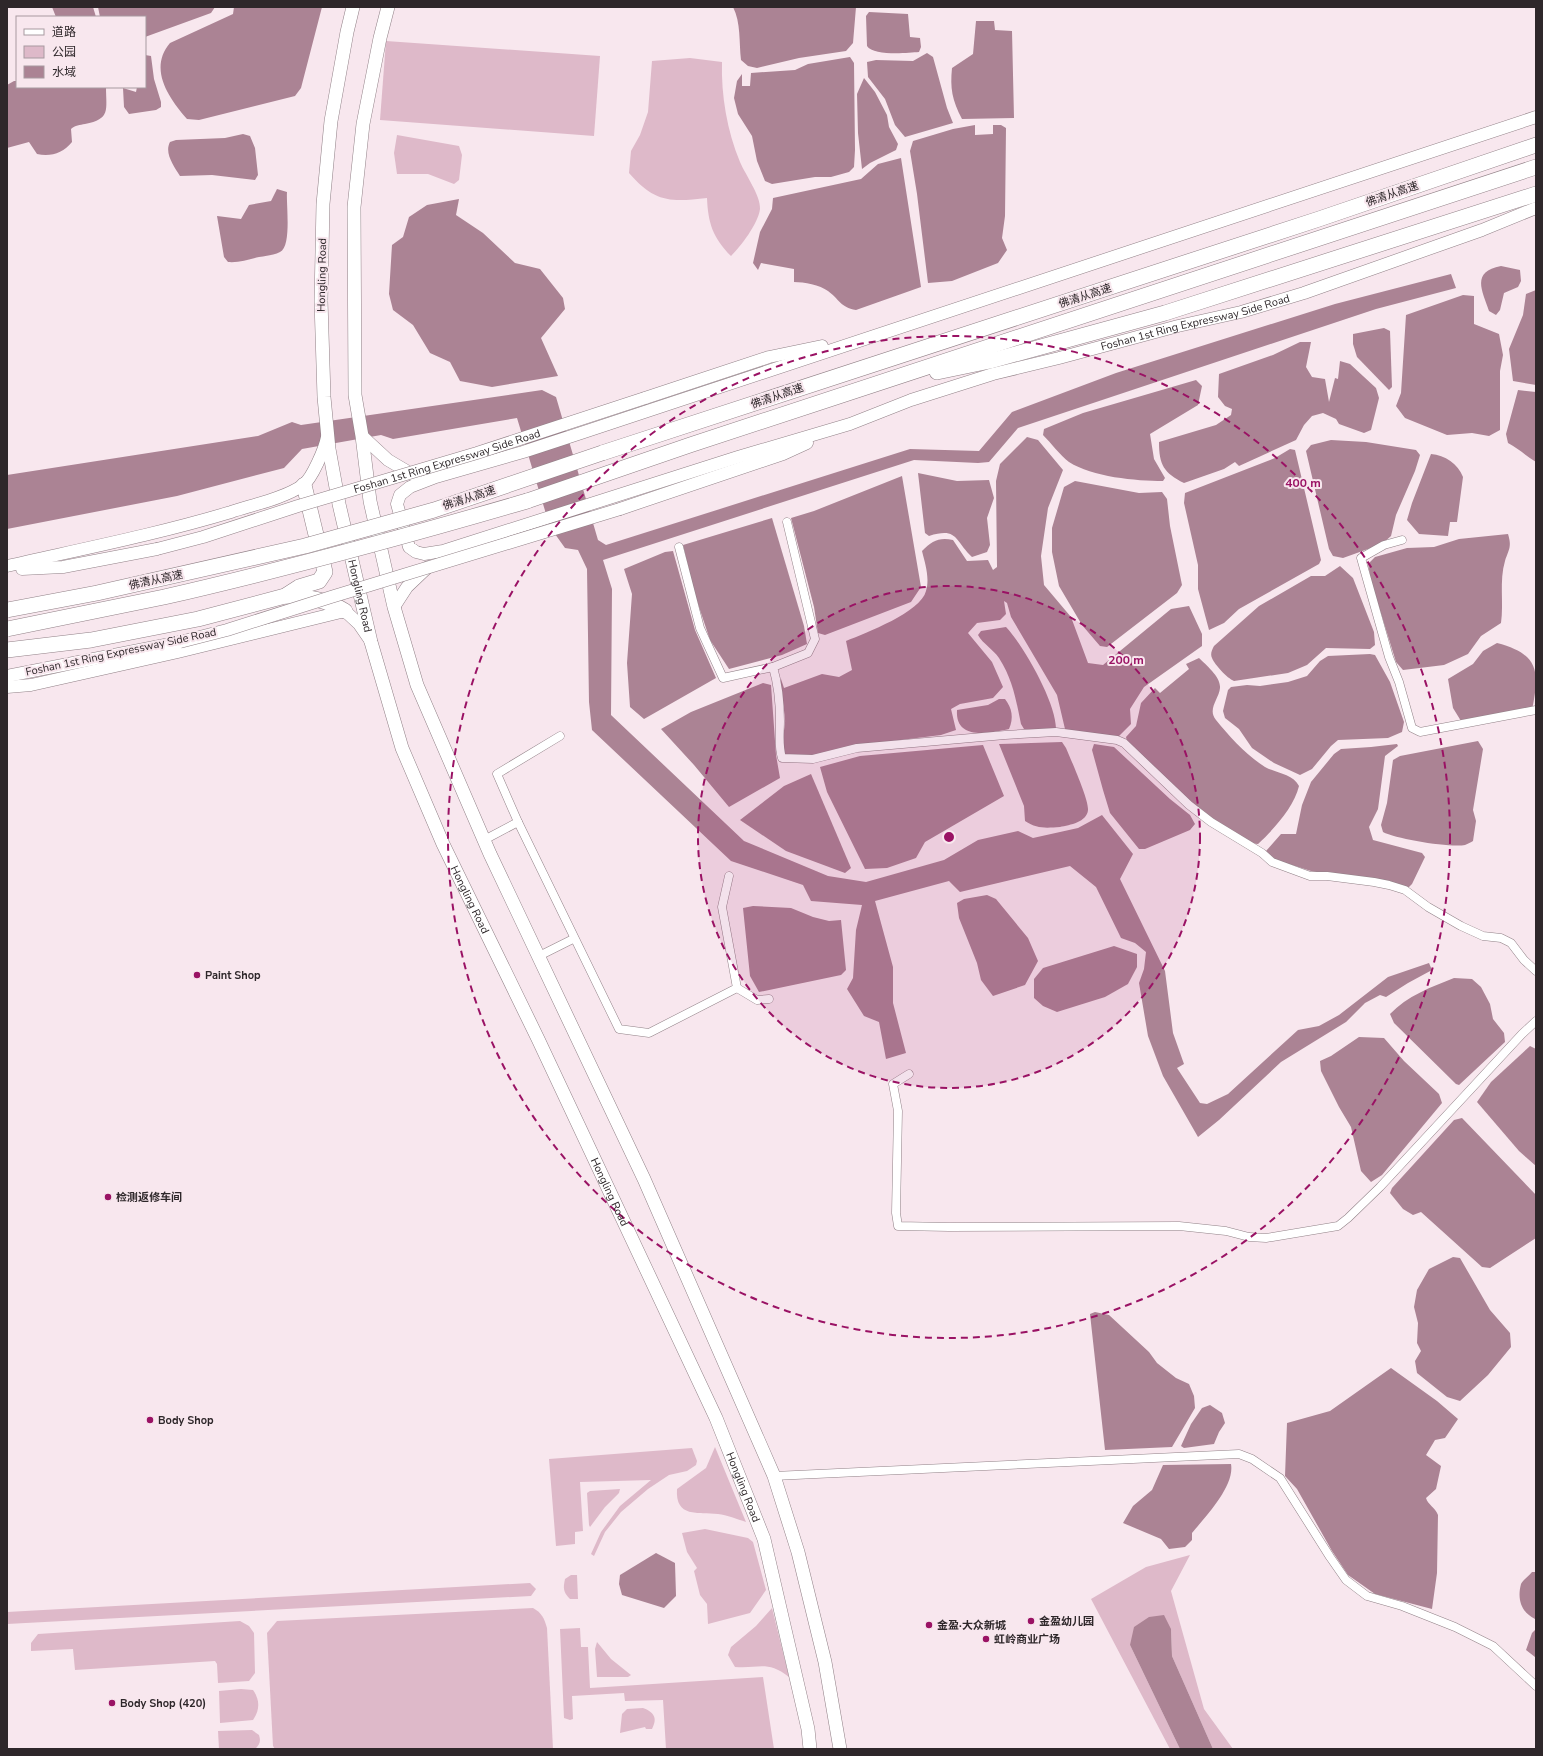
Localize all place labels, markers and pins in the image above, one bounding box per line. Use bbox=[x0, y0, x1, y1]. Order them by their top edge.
centre of rings bbox=[942, 830, 956, 844]
place label: Paint Shop bbox=[205, 968, 261, 983]
marker: Paint Shop bbox=[192, 970, 202, 980]
place label: 检测返修车间 bbox=[116, 1190, 182, 1205]
marker: 检测返修车间 bbox=[103, 1192, 113, 1202]
place label: Body Shop bbox=[158, 1413, 214, 1428]
marker: Body Shop bbox=[145, 1415, 155, 1425]
place label: 金盈幼儿园 bbox=[1039, 1614, 1094, 1629]
marker: 金盈幼儿园 bbox=[1026, 1616, 1036, 1626]
place label: 金盈·大众新城 bbox=[937, 1618, 1007, 1633]
marker: 金盈·大众新城 bbox=[924, 1620, 934, 1630]
place label: 虹岭商业广场 bbox=[994, 1632, 1060, 1647]
marker: 虹岭商业广场 bbox=[981, 1634, 991, 1644]
place label: Body Shop (420) bbox=[120, 1696, 206, 1711]
marker: Body Shop (420) bbox=[107, 1698, 117, 1708]

